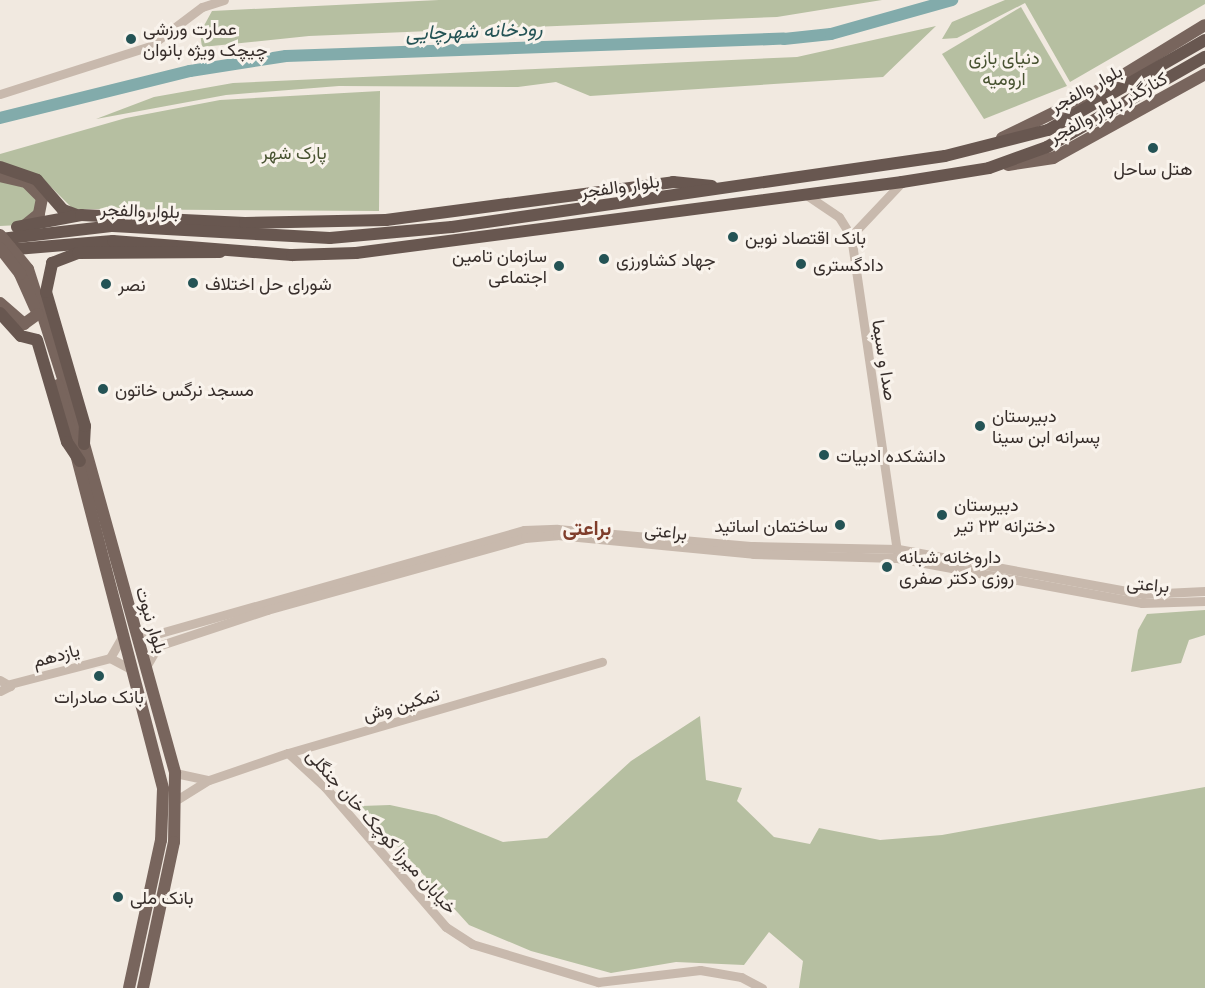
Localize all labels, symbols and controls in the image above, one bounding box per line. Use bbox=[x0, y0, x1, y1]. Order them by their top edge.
water label: رودخانه شهرچایی bbox=[405, 16, 543, 44]
place label: عمارت ورزشی چیچک ویژه بانوان bbox=[143, 18, 268, 60]
marker: عمارت ورزشی چیچک ویژه بانوان bbox=[124, 32, 138, 46]
park label: دنیای بازی ارومیه bbox=[968, 47, 1040, 90]
street label: بلوار والفجر bbox=[1046, 59, 1126, 117]
street label: کنارگذر بلوار والفجر bbox=[1045, 67, 1171, 147]
park label: پارک شهر bbox=[261, 141, 327, 163]
marker: هتل ساحل bbox=[1146, 141, 1160, 155]
place label: هتل ساحل bbox=[1114, 157, 1192, 179]
street label: بلوار والفجر bbox=[579, 170, 661, 202]
street label: بلوار والفجر bbox=[100, 198, 180, 222]
place label: بانک اقتصاد نوین bbox=[745, 226, 866, 248]
marker: بانک اقتصاد نوین bbox=[726, 230, 740, 244]
place label: سازمان تامین اجتماعی bbox=[452, 245, 547, 288]
place label: جهاد کشاورزی bbox=[616, 248, 715, 270]
marker: جهاد کشاورزی bbox=[597, 252, 611, 266]
place label: دادگستری bbox=[813, 253, 883, 275]
marker: دادگستری bbox=[794, 257, 808, 271]
marker: سازمان تامین اجتماعی bbox=[552, 259, 566, 273]
place label: شورای حل اختلاف bbox=[205, 272, 332, 294]
place label: نصر bbox=[118, 273, 146, 295]
marker: شورای حل اختلاف bbox=[186, 276, 200, 290]
marker: نصر bbox=[99, 277, 113, 291]
street label: صدا و سیما bbox=[868, 318, 902, 402]
place label: مسجد نرگس خاتون bbox=[115, 378, 254, 400]
marker: مسجد نرگس خاتون bbox=[96, 382, 110, 396]
place label: دبیرستان پسرانه ابن سینا bbox=[992, 405, 1100, 448]
marker: دبیرستان پسرانه ابن سینا bbox=[973, 419, 987, 433]
place label: دانشکده ادبیات bbox=[836, 444, 946, 466]
marker: دانشکده ادبیات bbox=[817, 448, 831, 462]
place label: دبیرستان دخترانه ۲۳ تیر bbox=[954, 494, 1055, 536]
marker: دبیرستان دخترانه ۲۳ تیر bbox=[935, 508, 949, 522]
place label: ساختمان اساتید bbox=[714, 514, 828, 536]
district label: براعتی bbox=[563, 515, 611, 539]
street label: براعتی bbox=[644, 518, 688, 544]
marker: ساختمان اساتید bbox=[833, 518, 847, 532]
place label: داروخانه شبانه روزی دکتر صفری bbox=[899, 546, 1014, 588]
marker: داروخانه شبانه روزی دکتر صفری bbox=[880, 560, 894, 574]
street label: براعتی bbox=[1126, 571, 1170, 597]
street label: بلوار نبوت bbox=[132, 584, 172, 656]
street label: یازدهم bbox=[30, 638, 82, 672]
marker: بانک صادرات bbox=[92, 669, 106, 683]
street label: تمکین وش bbox=[360, 683, 442, 725]
place label: بانک صادرات bbox=[54, 685, 144, 707]
street label: خیابان میرزا کوچک خان جنگلی bbox=[302, 744, 462, 918]
place label: بانک ملی bbox=[130, 886, 194, 908]
marker: بانک ملی bbox=[111, 890, 125, 904]

